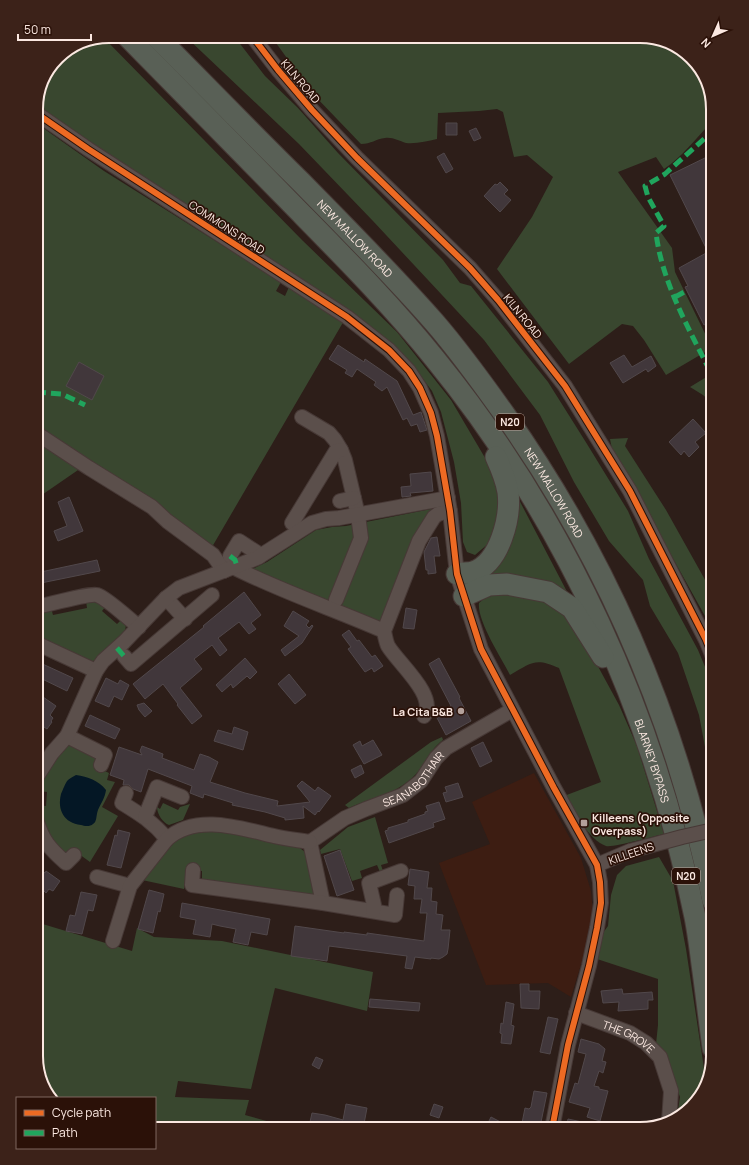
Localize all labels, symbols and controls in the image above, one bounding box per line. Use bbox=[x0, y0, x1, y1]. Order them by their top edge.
scale bar bbox=[18, 16, 91, 42]
north arrow bbox=[693, 16, 733, 56]
text: 50 m bbox=[24, 21, 51, 38]
text: N bbox=[697, 35, 714, 52]
street label: KILN ROAD bbox=[278, 56, 324, 106]
street label: NEW MALLOW ROAD bbox=[314, 196, 397, 280]
street label: COMMONS ROAD bbox=[186, 197, 268, 257]
street label: KILN ROAD bbox=[500, 290, 546, 342]
road number: N20 bbox=[496, 414, 524, 430]
street label: NEW MALLOW ROAD bbox=[522, 445, 587, 540]
place label: La Cita B&B bbox=[393, 704, 453, 719]
marker: La Cita B&B bbox=[456, 706, 466, 716]
street label: BLARNEY BYPASS bbox=[632, 717, 674, 804]
street label: SEANABOTHAIR bbox=[380, 747, 447, 810]
place label: Killeens (Opposite Overpass) bbox=[592, 810, 690, 838]
marker: Killeens (Opposite Overpass) bbox=[579, 818, 589, 828]
street label: KILLEENS bbox=[606, 838, 656, 868]
road number: N20 bbox=[672, 868, 700, 884]
street label: THE GROVE bbox=[601, 1016, 659, 1056]
legend bbox=[16, 1097, 156, 1149]
text: Cycle path bbox=[52, 1104, 111, 1121]
text: Path bbox=[52, 1124, 78, 1141]

